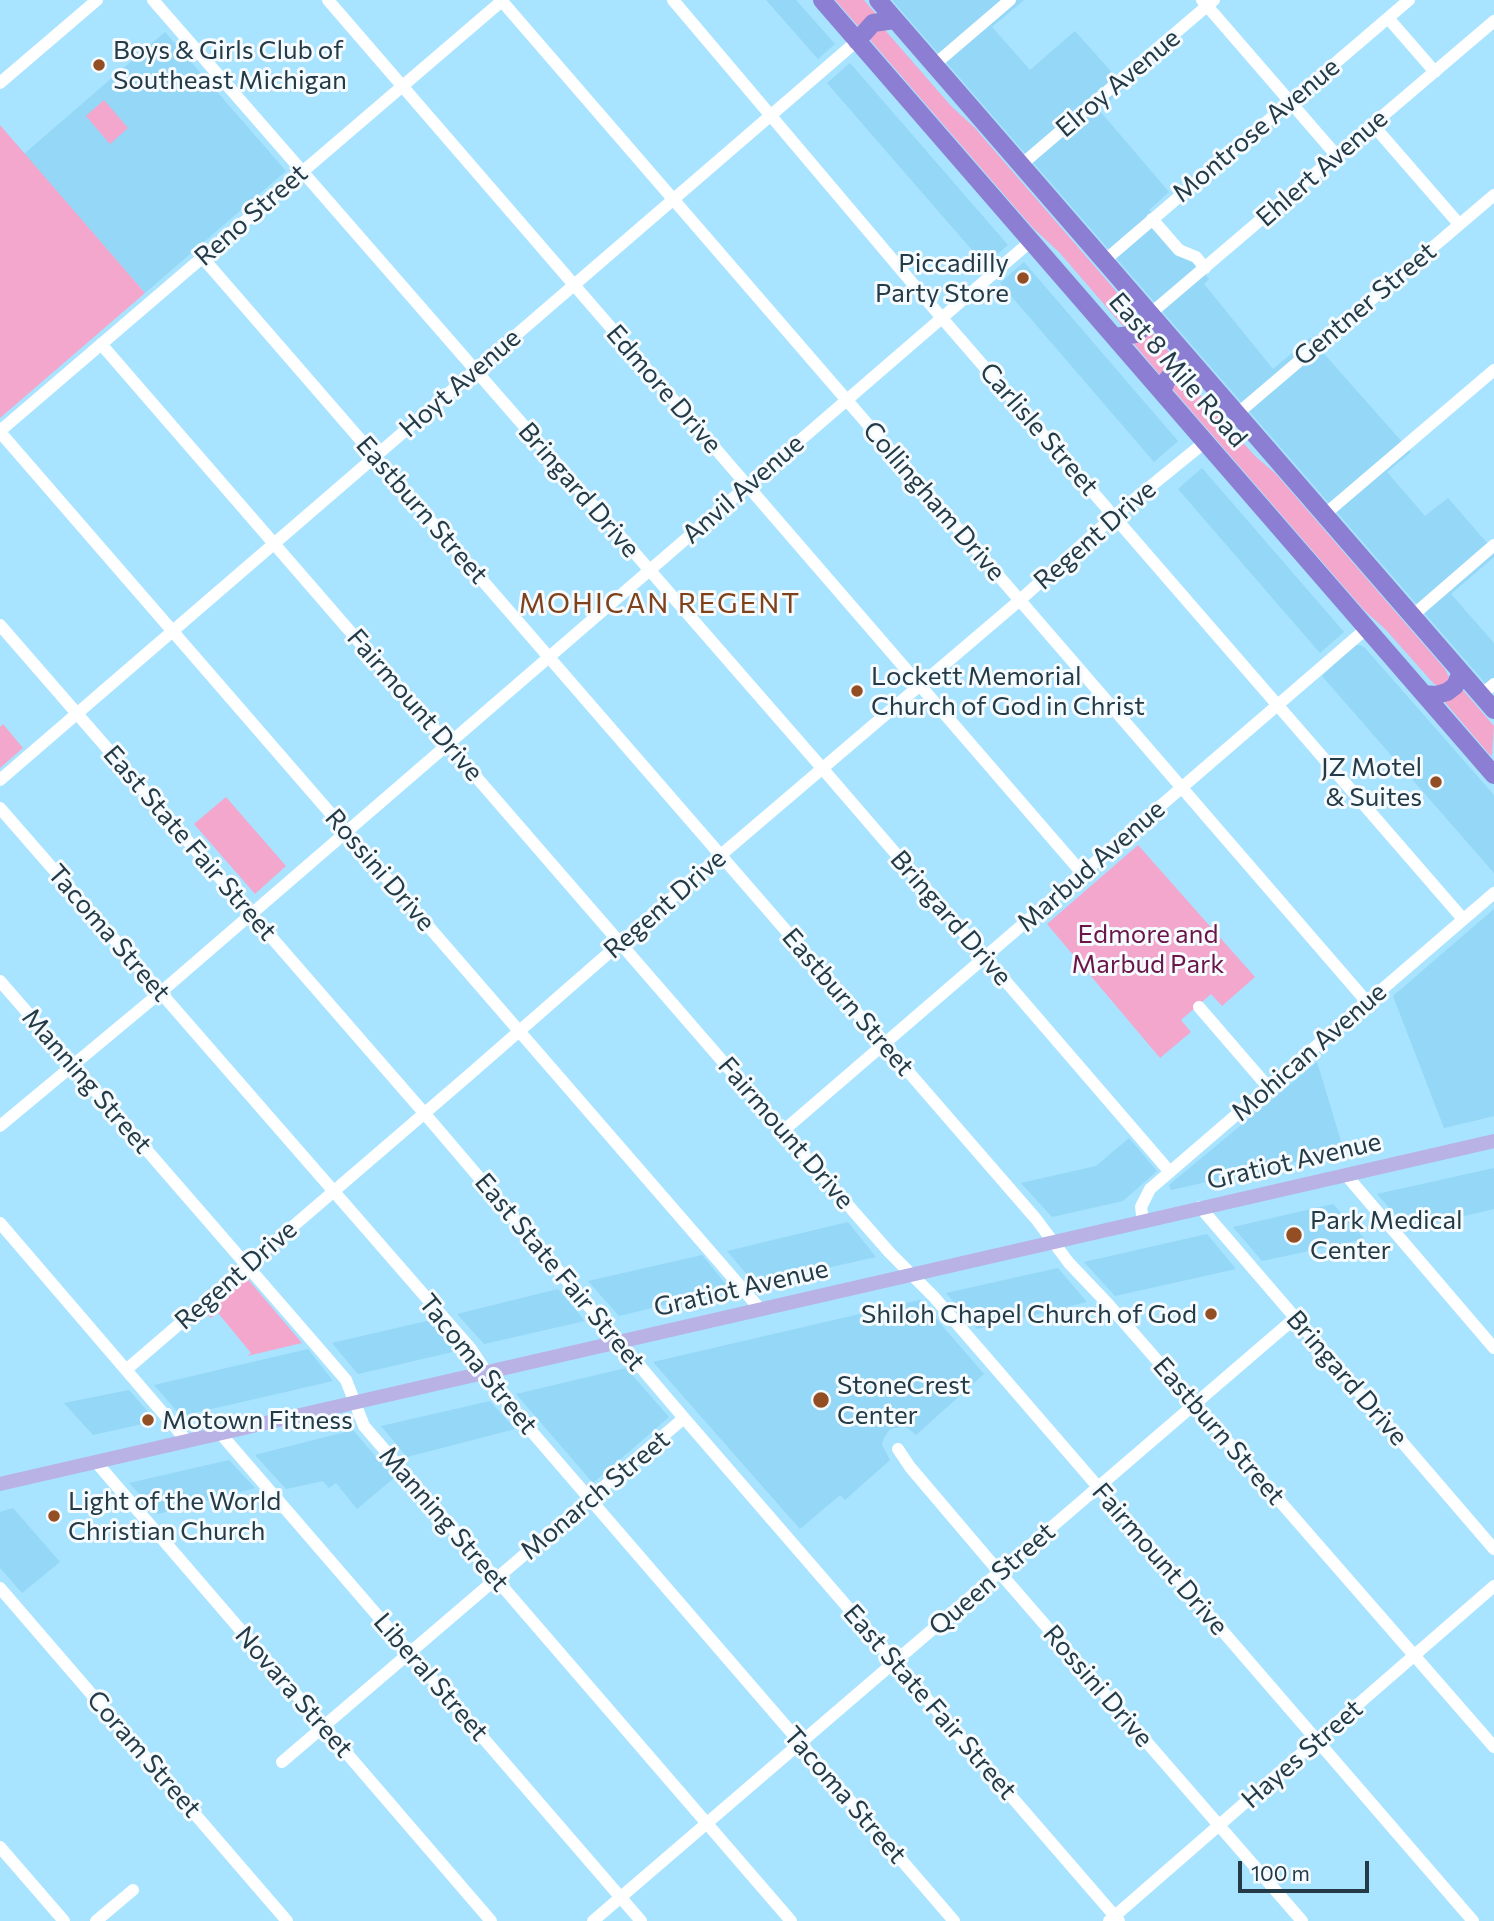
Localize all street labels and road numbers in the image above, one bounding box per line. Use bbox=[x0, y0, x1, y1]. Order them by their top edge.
street label: Elroy Avenue bbox=[1050, 22, 1186, 144]
street label: Montrose Avenue bbox=[1166, 51, 1346, 209]
street label: Ehlert Avenue bbox=[1250, 103, 1394, 233]
street label: Reno Street bbox=[188, 158, 314, 272]
street label: Gentner Street bbox=[1288, 236, 1442, 372]
street label: East 8 Mile Road bbox=[1102, 286, 1254, 454]
street label: Edmore Drive bbox=[600, 318, 728, 460]
street label: Hoyt Avenue bbox=[393, 322, 527, 444]
street label: Carlisle Street bbox=[973, 356, 1105, 502]
street label: Collingham Drive bbox=[856, 415, 1012, 587]
street label: Bringard Drive bbox=[512, 416, 646, 564]
street label: Anvil Avenue bbox=[676, 428, 810, 550]
street label: Eastburn Street bbox=[350, 430, 494, 590]
street label: Regent Drive bbox=[1028, 474, 1162, 596]
street label: Fairmount Drive bbox=[341, 623, 489, 787]
street label: East State Fair Street bbox=[97, 739, 283, 947]
street label: Marbud Avenue bbox=[1011, 793, 1171, 939]
street label: Rossini Drive bbox=[319, 803, 441, 937]
street label: Regent Drive bbox=[598, 843, 732, 965]
street label: Bringard Drive bbox=[884, 844, 1018, 992]
street label: Tacoma Street bbox=[41, 858, 177, 1008]
street label: Eastburn Street bbox=[776, 922, 920, 1082]
street label: Mohican Avenue bbox=[1225, 976, 1393, 1128]
street label: Manning Street bbox=[15, 1002, 159, 1160]
street label: Fairmount Drive bbox=[712, 1051, 860, 1215]
street label: Gratiot Avenue bbox=[1204, 1126, 1384, 1196]
street label: East State Fair Street bbox=[468, 1167, 652, 1377]
street label: Regent Drive bbox=[169, 1214, 303, 1336]
street label: Gratiot Avenue bbox=[651, 1253, 831, 1323]
street label: Tacoma Street bbox=[412, 1288, 544, 1440]
street label: Bringard Drive bbox=[1280, 1304, 1414, 1452]
street label: Eastburn Street bbox=[1147, 1351, 1291, 1511]
street label: Monarch Street bbox=[514, 1424, 676, 1566]
street label: Manning Street bbox=[372, 1440, 516, 1598]
street label: Fairmount Drive bbox=[1086, 1477, 1234, 1641]
street label: Queen Street bbox=[923, 1516, 1061, 1642]
street label: East State Fair Street bbox=[837, 1598, 1023, 1806]
street label: Liberal Street bbox=[367, 1607, 495, 1747]
street label: Rossini Drive bbox=[1037, 1619, 1159, 1753]
street label: Novara Street bbox=[229, 1620, 359, 1764]
street label: Coram Street bbox=[80, 1684, 208, 1824]
street label: Hayes Street bbox=[1235, 1693, 1369, 1815]
street label: Tacoma Street bbox=[777, 1720, 913, 1870]

